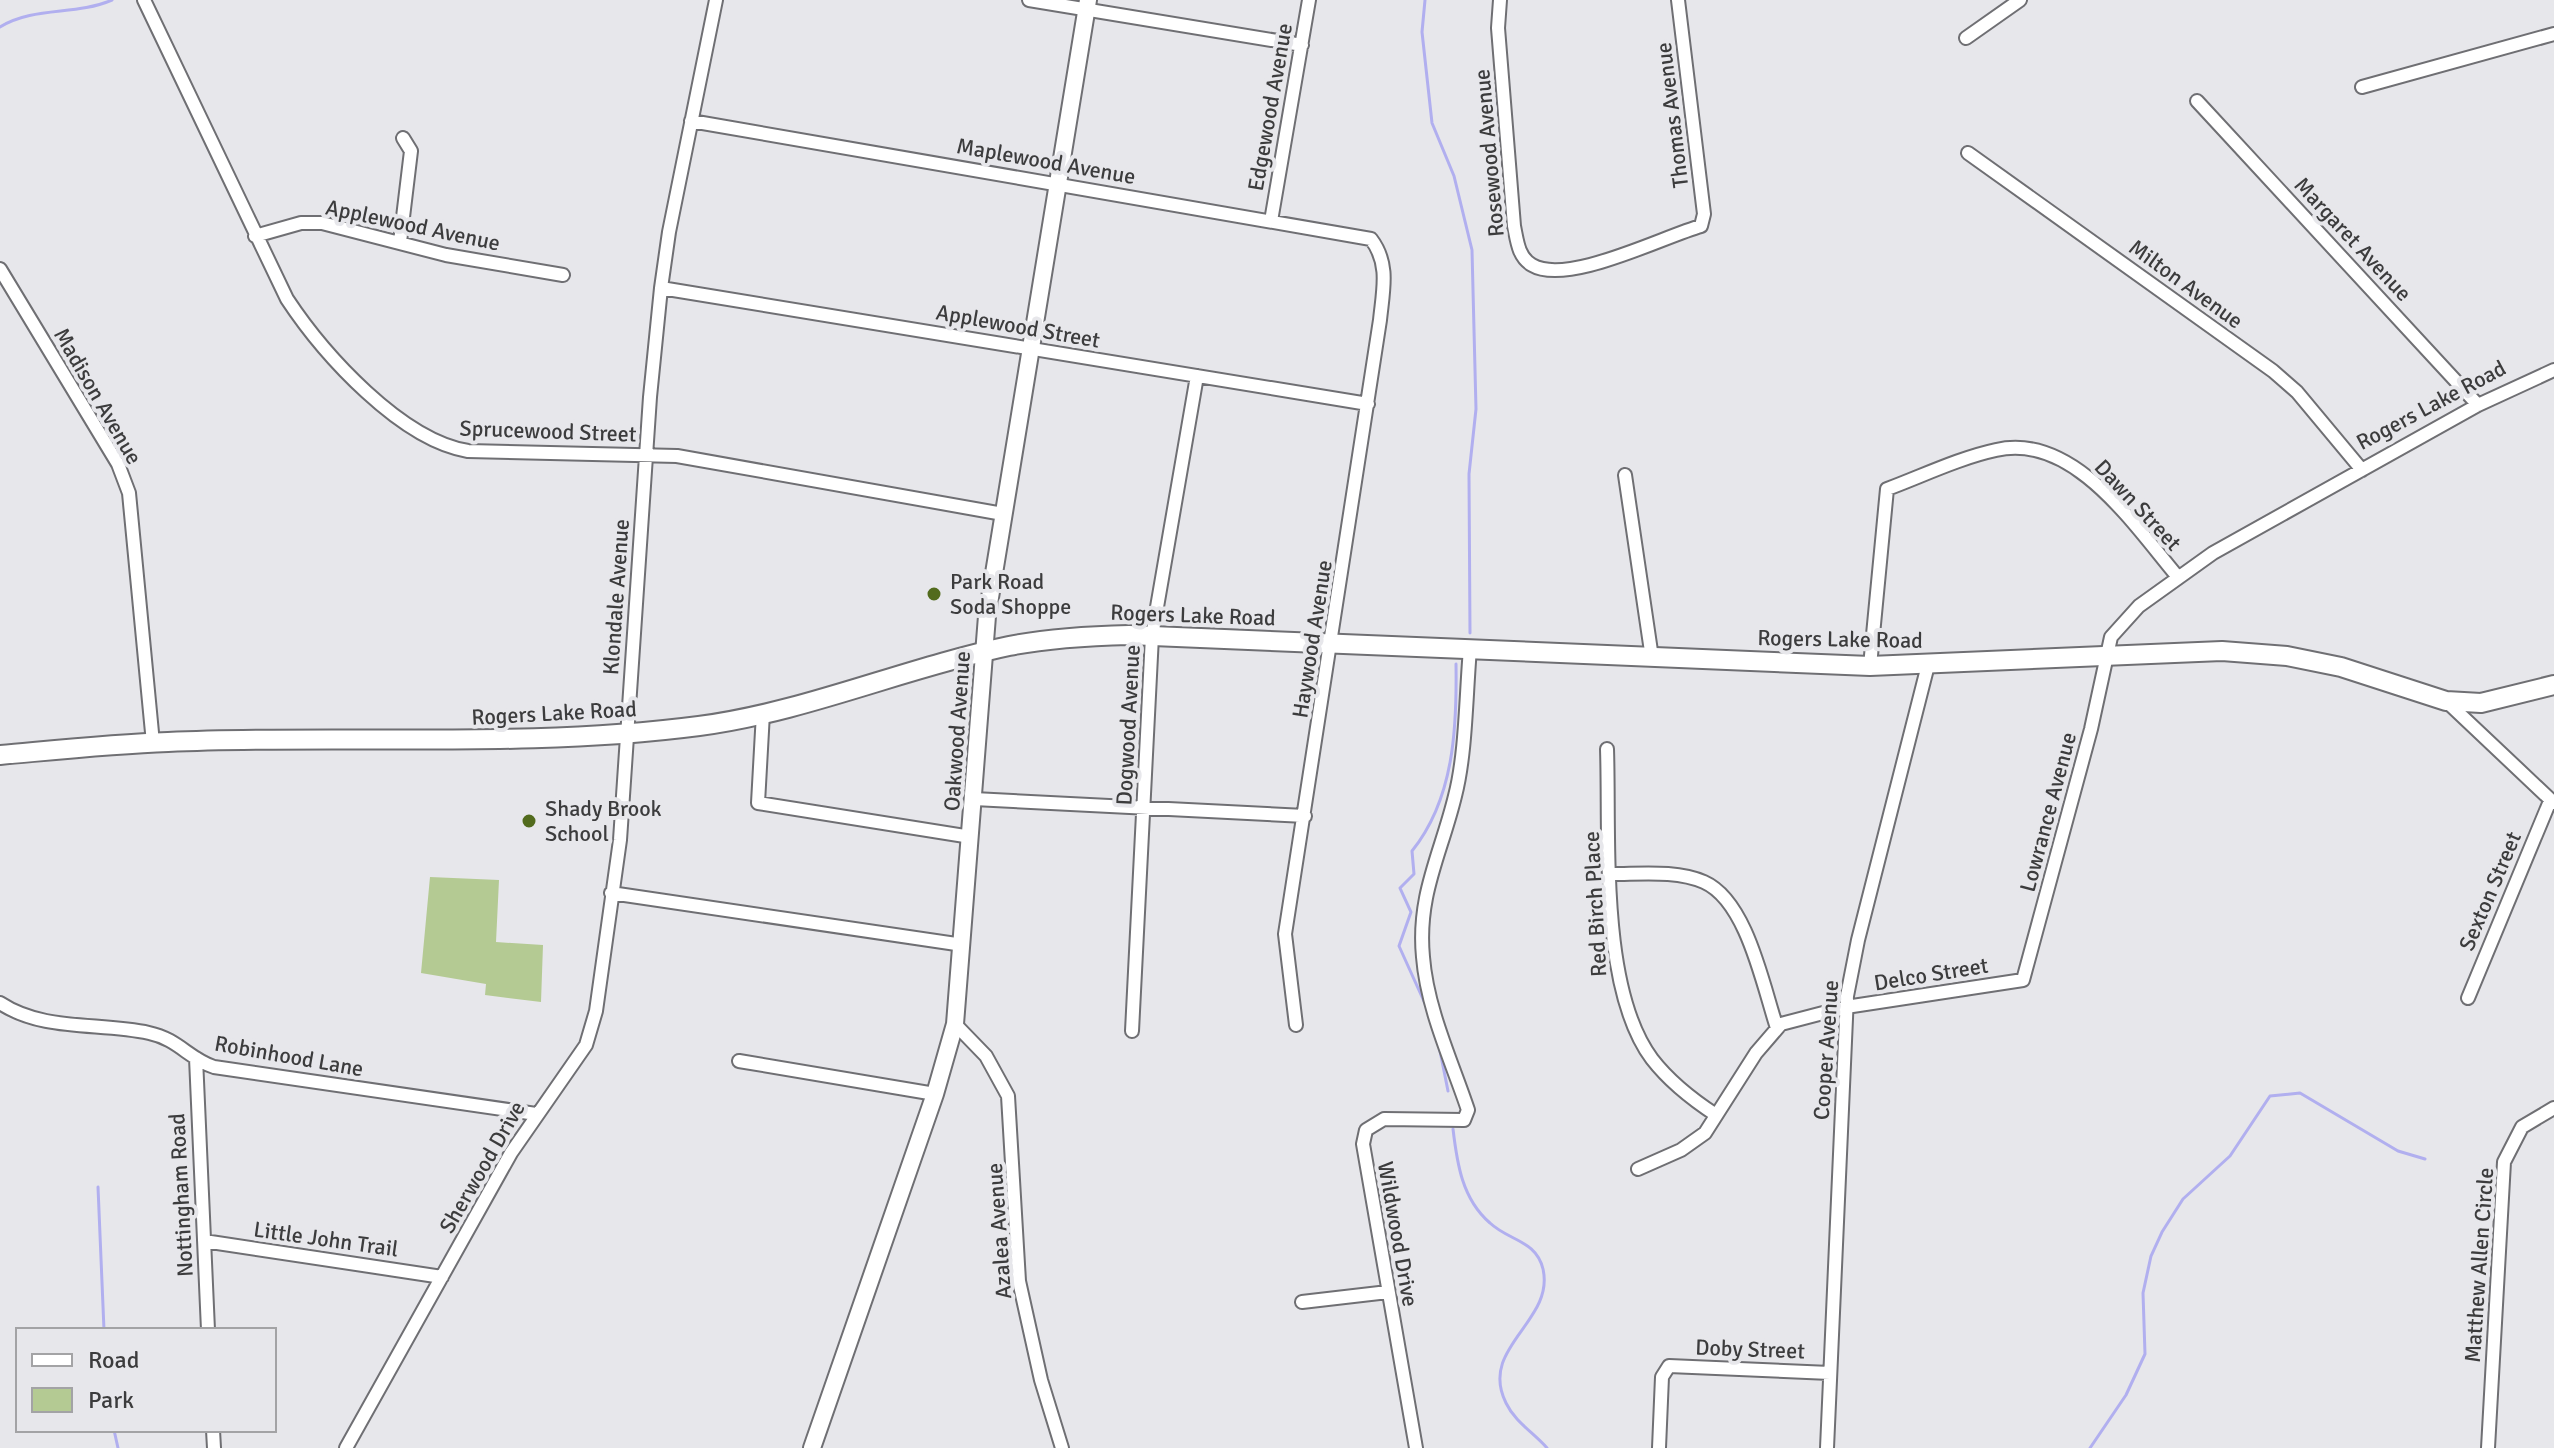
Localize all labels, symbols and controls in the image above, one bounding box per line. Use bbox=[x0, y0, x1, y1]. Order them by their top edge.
street label: Edgewood Avenue bbox=[1242, 21, 1298, 193]
street label: Thomas Avenue bbox=[1650, 41, 1694, 189]
street label: Rosewood Avenue bbox=[1468, 68, 1510, 238]
street label: Maplewood Avenue bbox=[954, 132, 1138, 190]
street label: Margaret Avenue bbox=[2289, 171, 2417, 307]
street label: Applewood Avenue bbox=[323, 193, 503, 257]
street label: Milton Avenue bbox=[2124, 234, 2248, 334]
street label: Applewood Street bbox=[934, 298, 1102, 354]
street label: Madison Avenue bbox=[48, 323, 148, 469]
street label: Rogers Lake Road bbox=[2352, 354, 2510, 456]
street label: Sprucewood Street bbox=[459, 414, 637, 448]
street label: Dawn Street bbox=[2089, 454, 2187, 556]
street label: Klondale Avenue bbox=[597, 518, 635, 676]
street label: Haywood Avenue bbox=[1286, 558, 1338, 720]
place label: Park Road Soda Shoppe bbox=[950, 568, 1071, 620]
marker: Park Road Soda Shoppe bbox=[925, 585, 943, 603]
street label: Rogers Lake Road bbox=[1110, 599, 1276, 631]
street label: Rogers Lake Road bbox=[1757, 624, 1923, 654]
street label: Dogwood Avenue bbox=[1110, 644, 1146, 806]
street label: Oakwood Avenue bbox=[938, 650, 976, 812]
street label: Rogers Lake Road bbox=[471, 695, 637, 731]
street label: Lowrance Avenue bbox=[2014, 729, 2082, 895]
place label: Shady Brook School bbox=[545, 795, 662, 847]
marker: Shady Brook School bbox=[520, 812, 538, 830]
street label: Sexton Street bbox=[2453, 827, 2527, 955]
street label: Red Birch Place bbox=[1578, 830, 1612, 978]
street label: Delco Street bbox=[1872, 952, 1990, 996]
street label: Cooper Avenue bbox=[1808, 979, 1844, 1121]
street label: Robinhood Lane bbox=[212, 1030, 366, 1082]
street label: Sherwood Drive bbox=[433, 1096, 531, 1238]
street label: Nottingham Road bbox=[163, 1112, 199, 1278]
street label: Wildwood Drive bbox=[1372, 1159, 1424, 1309]
street label: Azalea Avenue bbox=[981, 1162, 1017, 1300]
street label: Matthew Allen Circle bbox=[2459, 1166, 2499, 1364]
street label: Little John Trail bbox=[252, 1215, 400, 1263]
legend bbox=[16, 1328, 276, 1432]
street label: Doby Street bbox=[1695, 1334, 1806, 1364]
text: Road bbox=[88, 1345, 139, 1375]
text: Park bbox=[88, 1385, 134, 1415]

